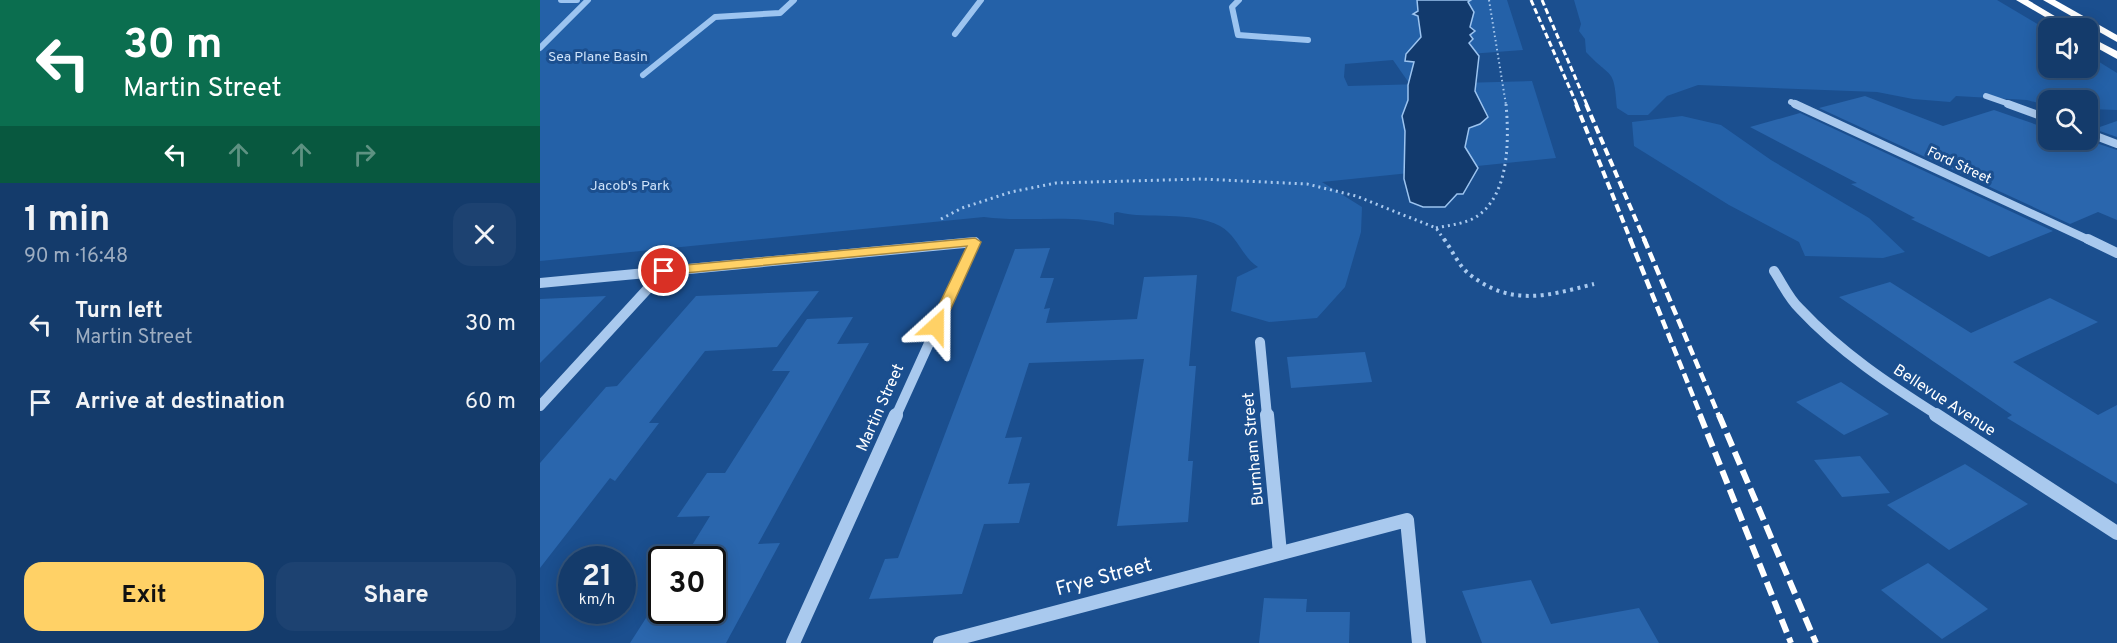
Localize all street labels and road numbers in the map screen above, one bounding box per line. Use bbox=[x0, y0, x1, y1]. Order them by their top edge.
street label: Ford Street bbox=[1924, 144, 1994, 188]
street label: Bellevue Avenue bbox=[1889, 360, 1999, 442]
street label: Martin Street bbox=[853, 361, 909, 455]
street label: Burnham Street bbox=[1239, 391, 1269, 507]
street label: Frye Street bbox=[1053, 553, 1155, 603]

